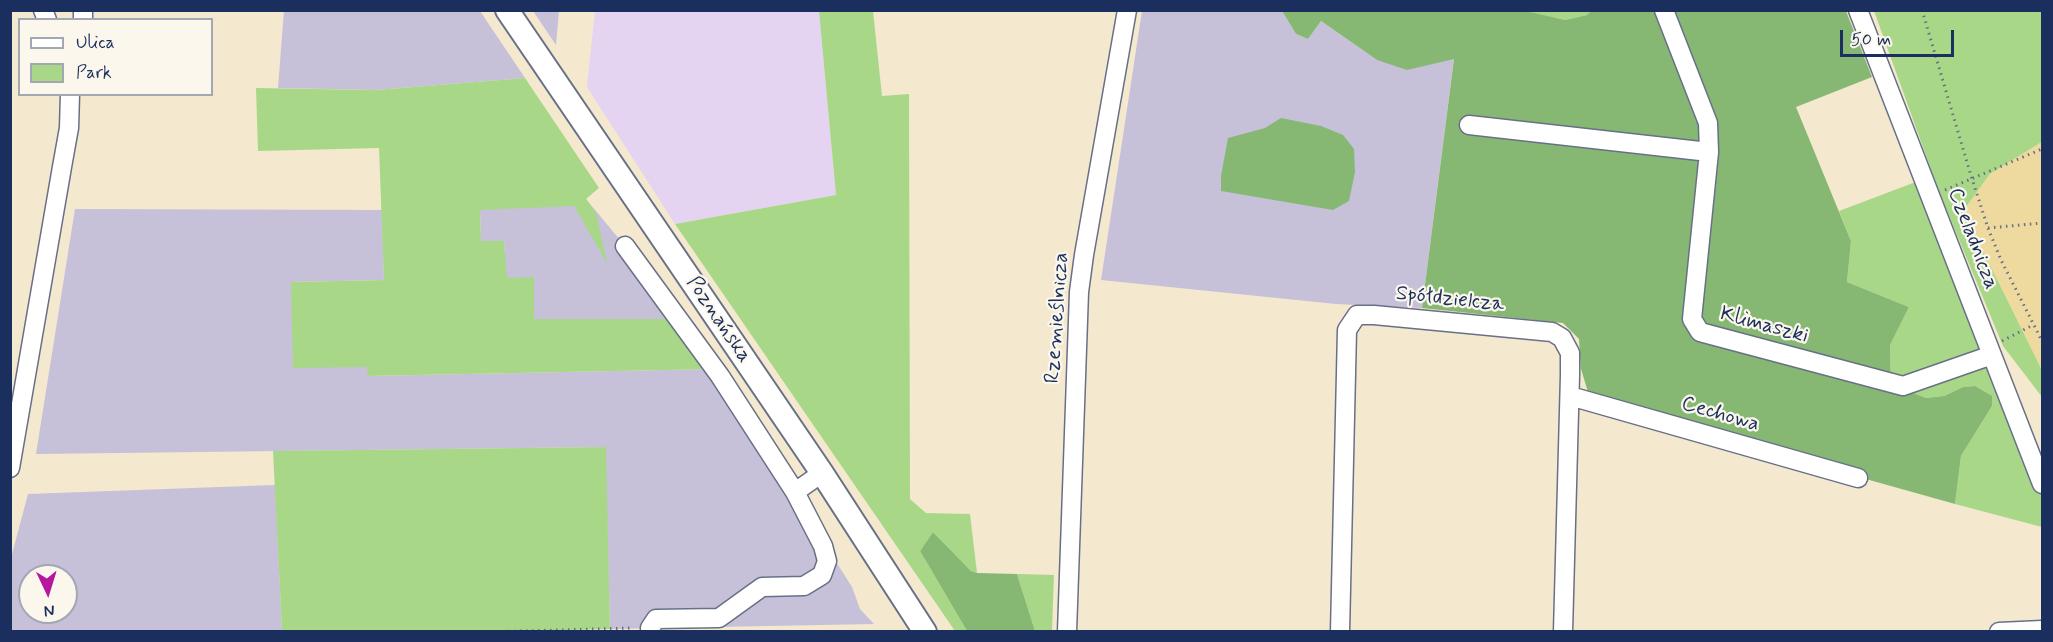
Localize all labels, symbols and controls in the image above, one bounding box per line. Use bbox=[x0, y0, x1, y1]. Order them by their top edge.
legend bbox=[18, 18, 213, 96]
scale bar bbox=[1843, 18, 1957, 56]
text: 50 m bbox=[1851, 28, 1891, 52]
text: Ulica bbox=[76, 31, 115, 55]
text: Park bbox=[76, 61, 112, 85]
street label: Czeladnicza bbox=[1941, 185, 2003, 293]
street label: Rzemieślnicza bbox=[1041, 252, 1075, 384]
street label: Poznańska bbox=[680, 272, 756, 368]
street label: Spółdzielcza bbox=[1395, 282, 1505, 318]
street label: Klimaszki bbox=[1717, 302, 1811, 350]
street label: Cechowa bbox=[1678, 392, 1762, 438]
north arrow bbox=[18, 564, 78, 624]
text: N bbox=[43, 600, 55, 621]

